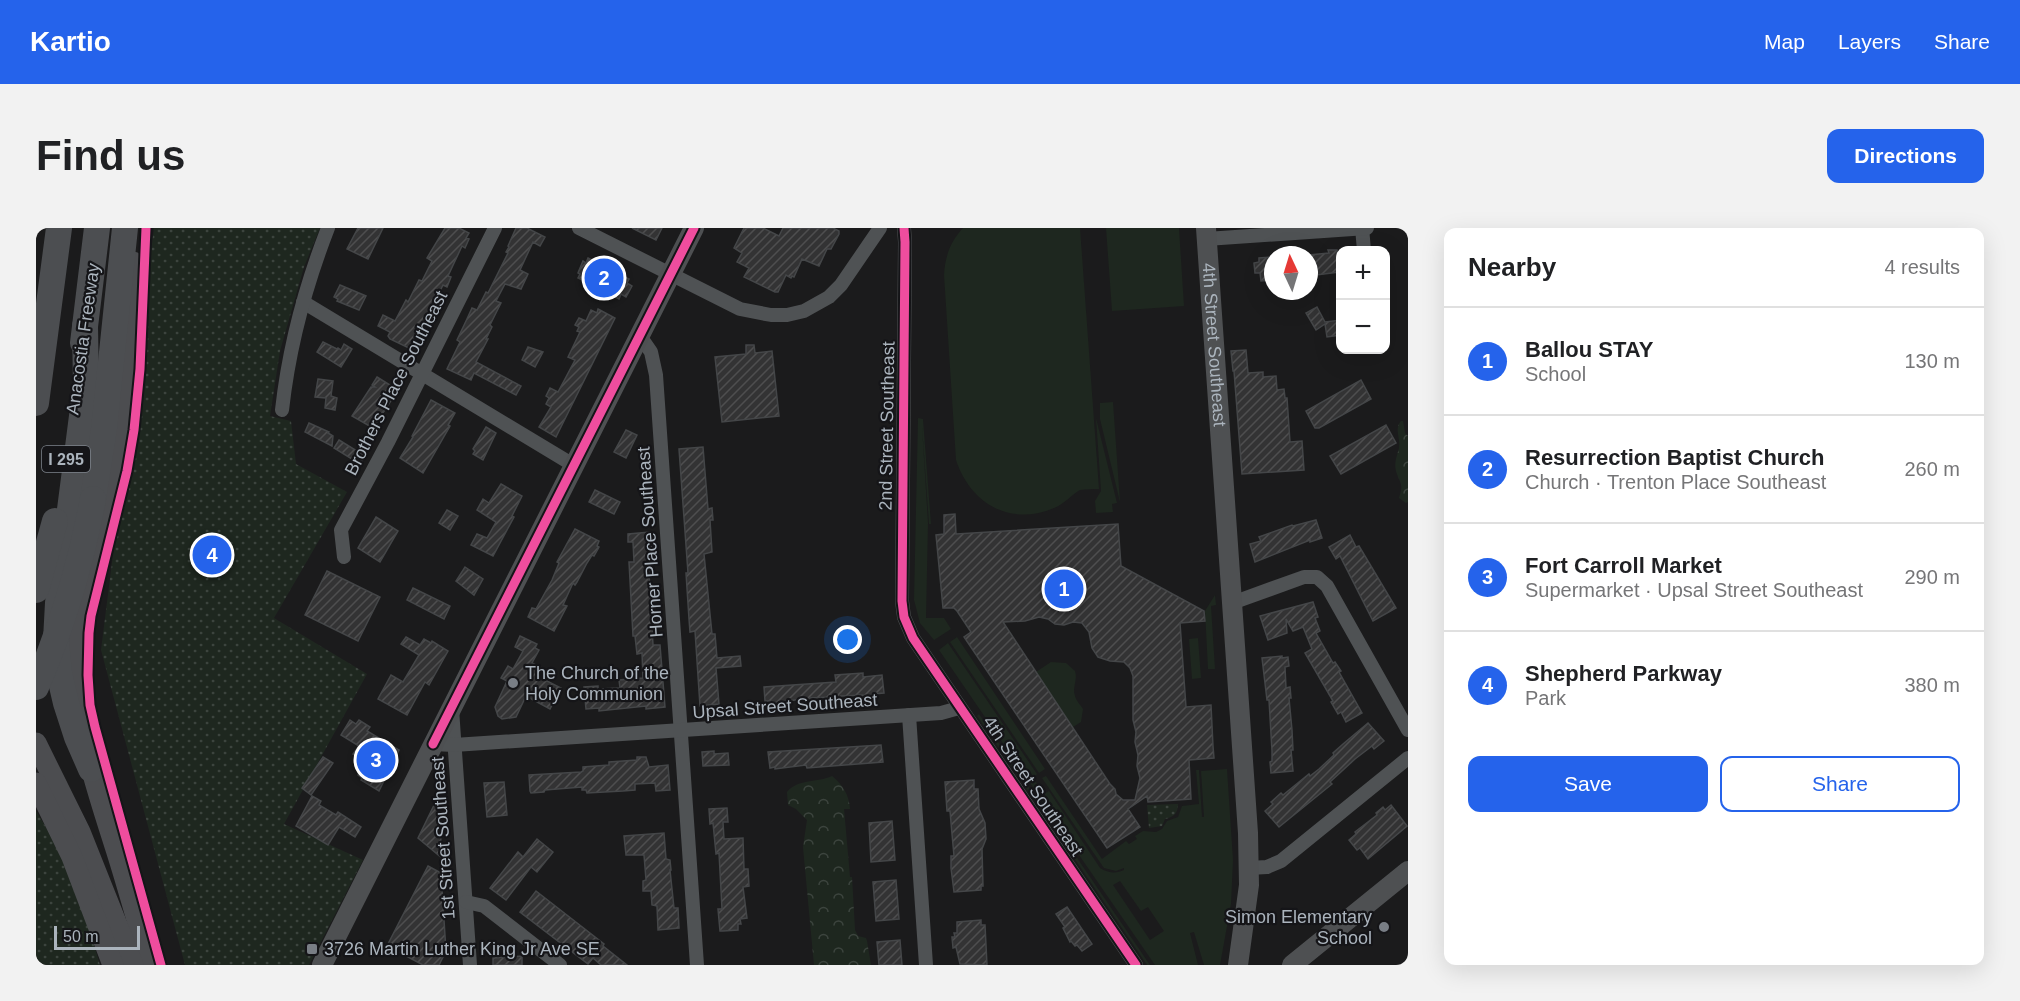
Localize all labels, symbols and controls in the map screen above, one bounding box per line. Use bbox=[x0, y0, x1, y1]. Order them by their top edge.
text: Kartio bbox=[30, 26, 111, 57]
text: Map bbox=[1764, 30, 1805, 53]
text: Layers bbox=[1838, 30, 1901, 53]
text: Share bbox=[1934, 30, 1990, 53]
button: Directions bbox=[1827, 129, 1984, 183]
text: Find us bbox=[36, 132, 185, 179]
north arrow bbox=[1264, 246, 1318, 300]
map controls bbox=[1336, 246, 1390, 354]
button: + bbox=[1336, 246, 1390, 300]
text: Nearby bbox=[1468, 252, 1556, 282]
pin: 2 bbox=[584, 256, 624, 300]
text: 4 results bbox=[1884, 256, 1960, 278]
street label: Anacostia Freeway bbox=[62, 262, 104, 416]
street label: 4th Street Southeast bbox=[1198, 262, 1230, 427]
street label: Brothers Place Southeast bbox=[341, 288, 451, 478]
button: − bbox=[1336, 300, 1390, 354]
text: Ballou STAY bbox=[1525, 337, 1653, 362]
street label: 2nd Street Southeast bbox=[876, 341, 898, 511]
text: 1 bbox=[1482, 350, 1493, 372]
text: 130 m bbox=[1904, 350, 1960, 372]
text: School bbox=[1525, 363, 1586, 385]
text: Resurrection Baptist Church bbox=[1525, 445, 1825, 470]
road number: I 295 bbox=[42, 446, 90, 472]
street label: Horner Place Southeast bbox=[633, 446, 667, 638]
text: 2 bbox=[1482, 458, 1493, 480]
text: 260 m bbox=[1904, 458, 1960, 480]
text: Church · Trenton Place Southeast bbox=[1525, 471, 1826, 493]
pin: 4 bbox=[192, 532, 231, 578]
text: Fort Carroll Market bbox=[1525, 553, 1722, 578]
pin: 1 bbox=[1044, 566, 1084, 612]
text: 3 bbox=[1482, 566, 1493, 588]
text: 290 m bbox=[1904, 566, 1960, 588]
text: Supermarket · Upsal Street Southeast bbox=[1525, 579, 1863, 601]
your location bbox=[833, 625, 862, 654]
text: Shepherd Parkway bbox=[1525, 661, 1722, 686]
place label: The Church of the Holy Communion bbox=[525, 663, 669, 704]
text: 4 bbox=[1482, 674, 1493, 696]
text: 380 m bbox=[1904, 674, 1960, 696]
marker: The Church of the Holy Communion bbox=[506, 676, 520, 690]
text: Park bbox=[1525, 687, 1566, 709]
street label: Upsal Street Southeast bbox=[692, 690, 878, 722]
street label: 4th Street Southeast bbox=[979, 712, 1087, 860]
pin: 3 bbox=[356, 738, 396, 782]
street label: 1st Street Southeast bbox=[427, 756, 459, 920]
button: Save bbox=[1468, 756, 1708, 812]
button: Share bbox=[1720, 756, 1960, 812]
place label: Simon Elementary School bbox=[1225, 907, 1372, 948]
marker: Simon Elementary School bbox=[1377, 920, 1391, 934]
scale bar bbox=[54, 923, 140, 950]
text: 50 m bbox=[63, 928, 99, 945]
place label: 3726 Martin Luther King Jr Ave SE bbox=[324, 939, 600, 959]
marker: 3726 Martin Luther King Jr Ave SE bbox=[305, 942, 319, 956]

